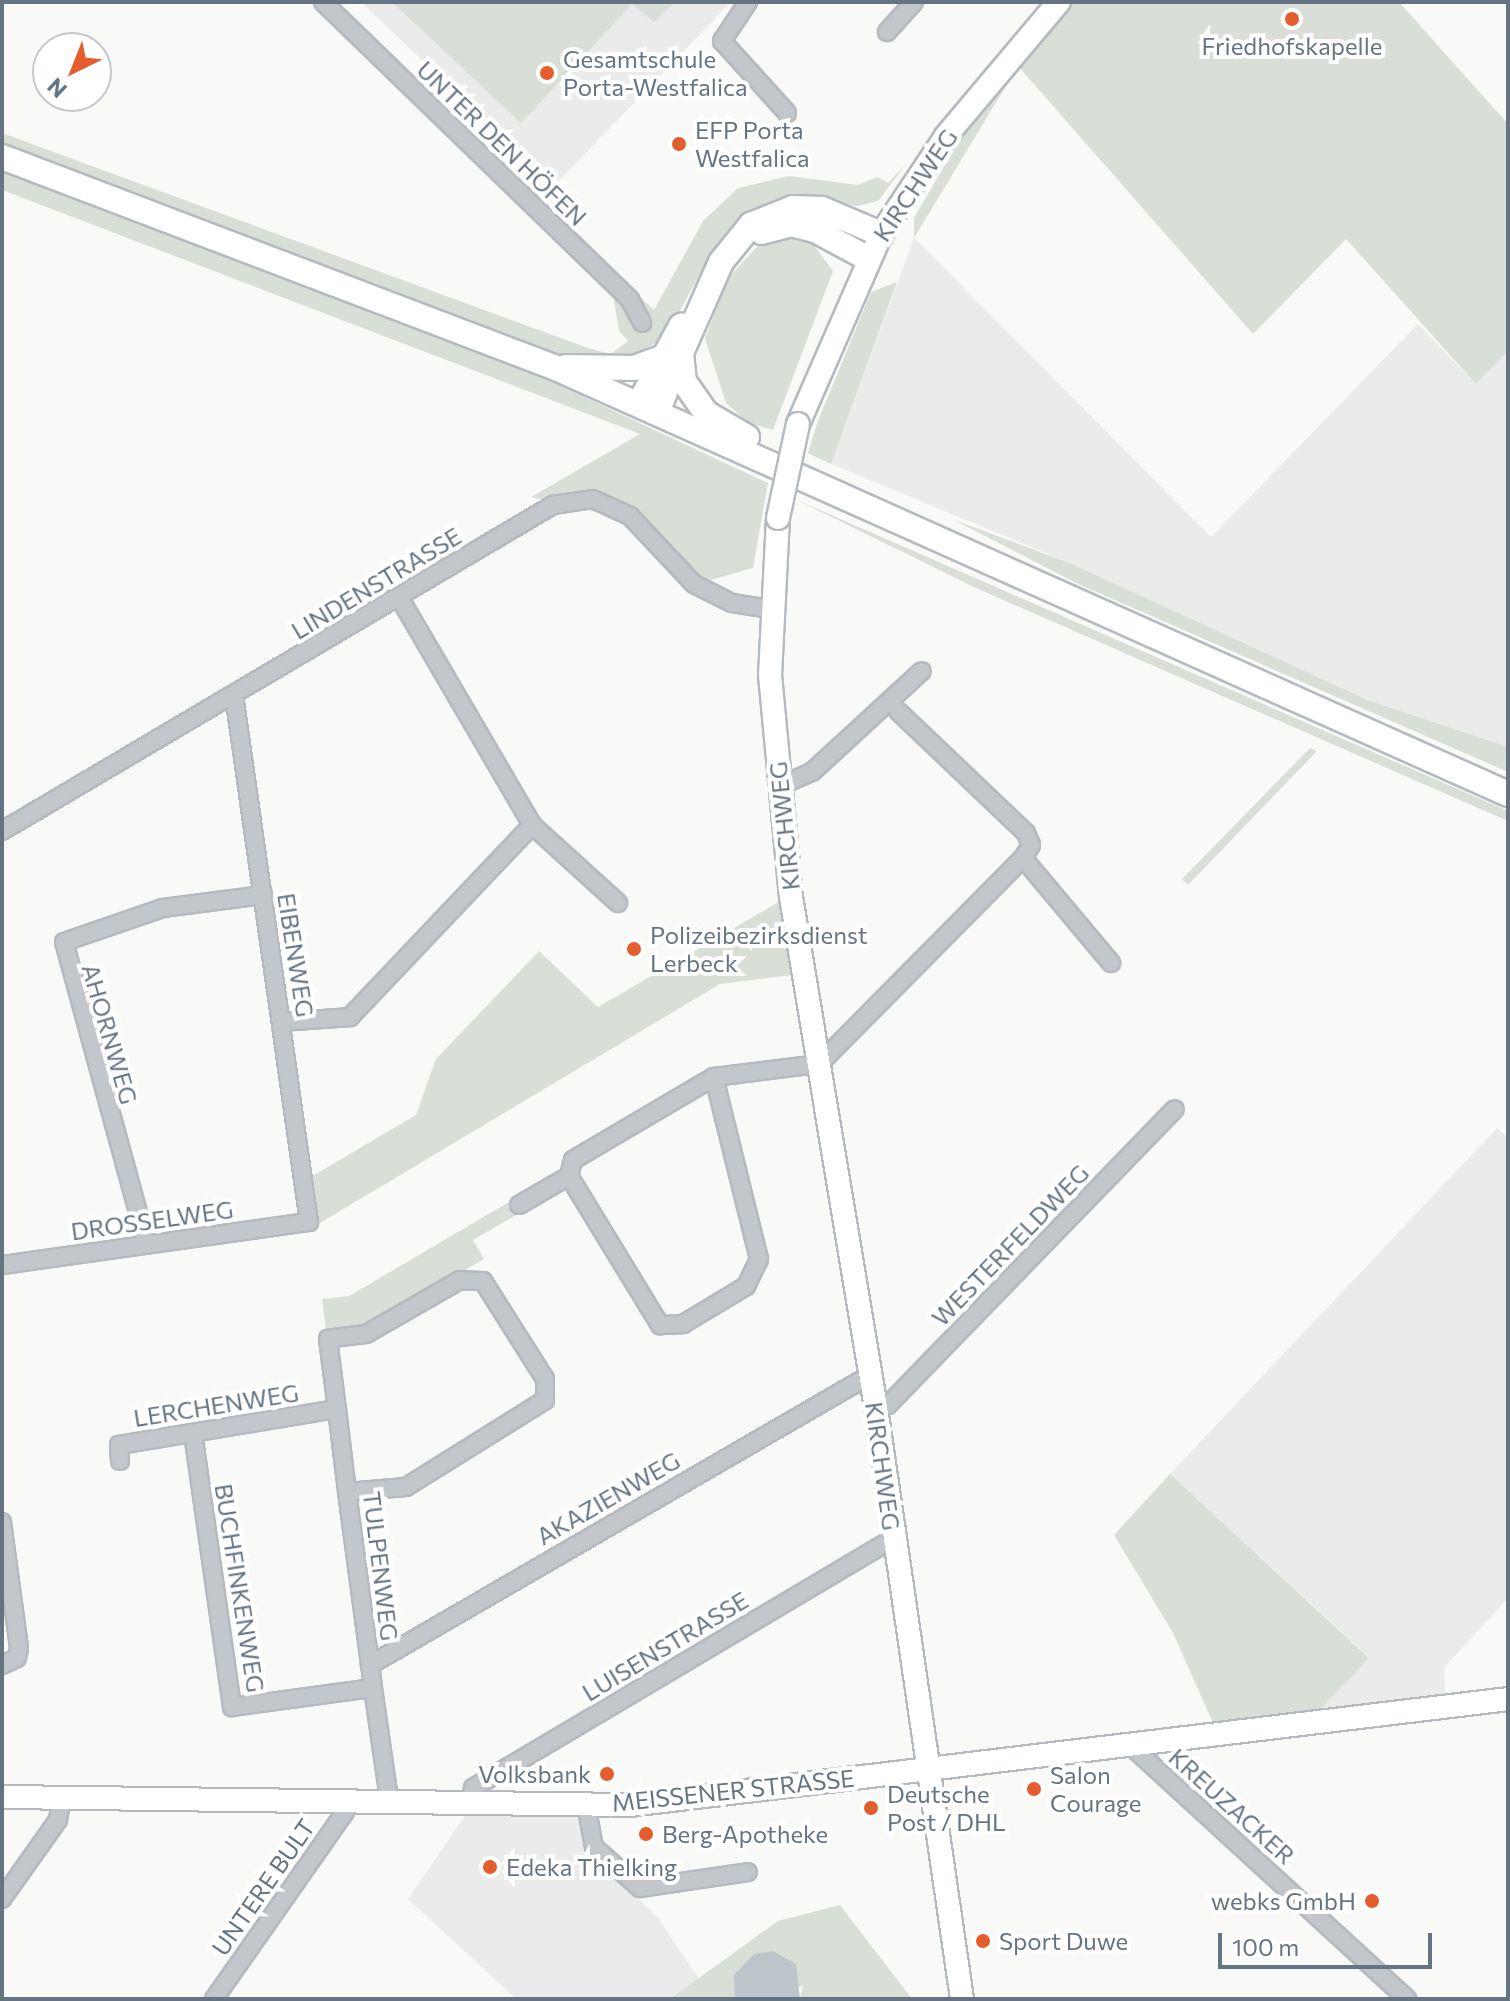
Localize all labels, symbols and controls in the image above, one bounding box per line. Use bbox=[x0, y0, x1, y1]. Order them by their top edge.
marker: Friedhofskapelle bbox=[1283, 10, 1301, 28]
north arrow bbox=[32, 32, 112, 112]
place label: Friedhofskapelle bbox=[1202, 32, 1382, 60]
place label: Gesamtschule Porta-Westfalica bbox=[563, 45, 747, 101]
street label: UNTER DEN HÖFEN bbox=[411, 55, 593, 231]
marker: Gesamtschule Porta-Westfalica bbox=[538, 64, 556, 82]
text: N bbox=[41, 73, 72, 104]
place label: EFP Porta Westfalica bbox=[695, 116, 810, 172]
street label: KIRCHWEG bbox=[867, 123, 963, 247]
marker: EFP Porta Westfalica bbox=[670, 135, 688, 153]
street label: LINDENSTRASSE bbox=[286, 521, 466, 645]
street label: KIRCHWEG bbox=[763, 760, 805, 892]
street label: EIBENWEG bbox=[272, 891, 320, 1019]
place label: Polizeibezirksdienst Lerbeck bbox=[650, 921, 868, 977]
marker: Polizeibezirksdienst Lerbeck bbox=[625, 940, 643, 958]
street label: AHORNWEG bbox=[76, 961, 144, 1107]
street label: WESTERFELDWEG bbox=[926, 1158, 1094, 1332]
street label: DROSSELWEG bbox=[69, 1194, 235, 1246]
street label: LERCHENWEG bbox=[131, 1378, 301, 1432]
street label: KIRCHWEG bbox=[860, 1400, 906, 1532]
street label: AKAZIENWEG bbox=[531, 1445, 685, 1551]
street label: BUCHFINKENWEG bbox=[209, 1482, 271, 1694]
street label: TULPENWEG bbox=[358, 1490, 404, 1642]
street label: LUISENSTRASSE bbox=[577, 1585, 753, 1707]
street label: KREUZACKER bbox=[1163, 1742, 1301, 1870]
place label: Volksbank bbox=[478, 1760, 591, 1788]
place label: Salon Courage bbox=[1050, 1761, 1142, 1817]
street label: MEISSENER STRASSE bbox=[610, 1763, 856, 1817]
marker: Volksbank bbox=[598, 1765, 616, 1783]
place label: Deutsche Post / DHL bbox=[887, 1780, 1006, 1836]
marker: Salon Courage bbox=[1025, 1780, 1043, 1798]
marker: Deutsche Post / DHL bbox=[862, 1799, 880, 1817]
street label: UNTERE BULT bbox=[205, 1813, 321, 1961]
place label: Berg-Apotheke bbox=[662, 1820, 828, 1848]
marker: Berg-Apotheke bbox=[637, 1825, 655, 1843]
place label: Edeka Thielking bbox=[506, 1853, 677, 1881]
marker: Edeka Thielking bbox=[481, 1858, 499, 1876]
place label: webks GmbH bbox=[1211, 1887, 1356, 1915]
marker: webks GmbH bbox=[1363, 1892, 1381, 1910]
scale bar bbox=[1222, 1917, 1436, 1967]
place label: Sport Duwe bbox=[999, 1927, 1128, 1955]
marker: Sport Duwe bbox=[974, 1932, 992, 1950]
text: 100 m bbox=[1232, 1932, 1299, 1961]

